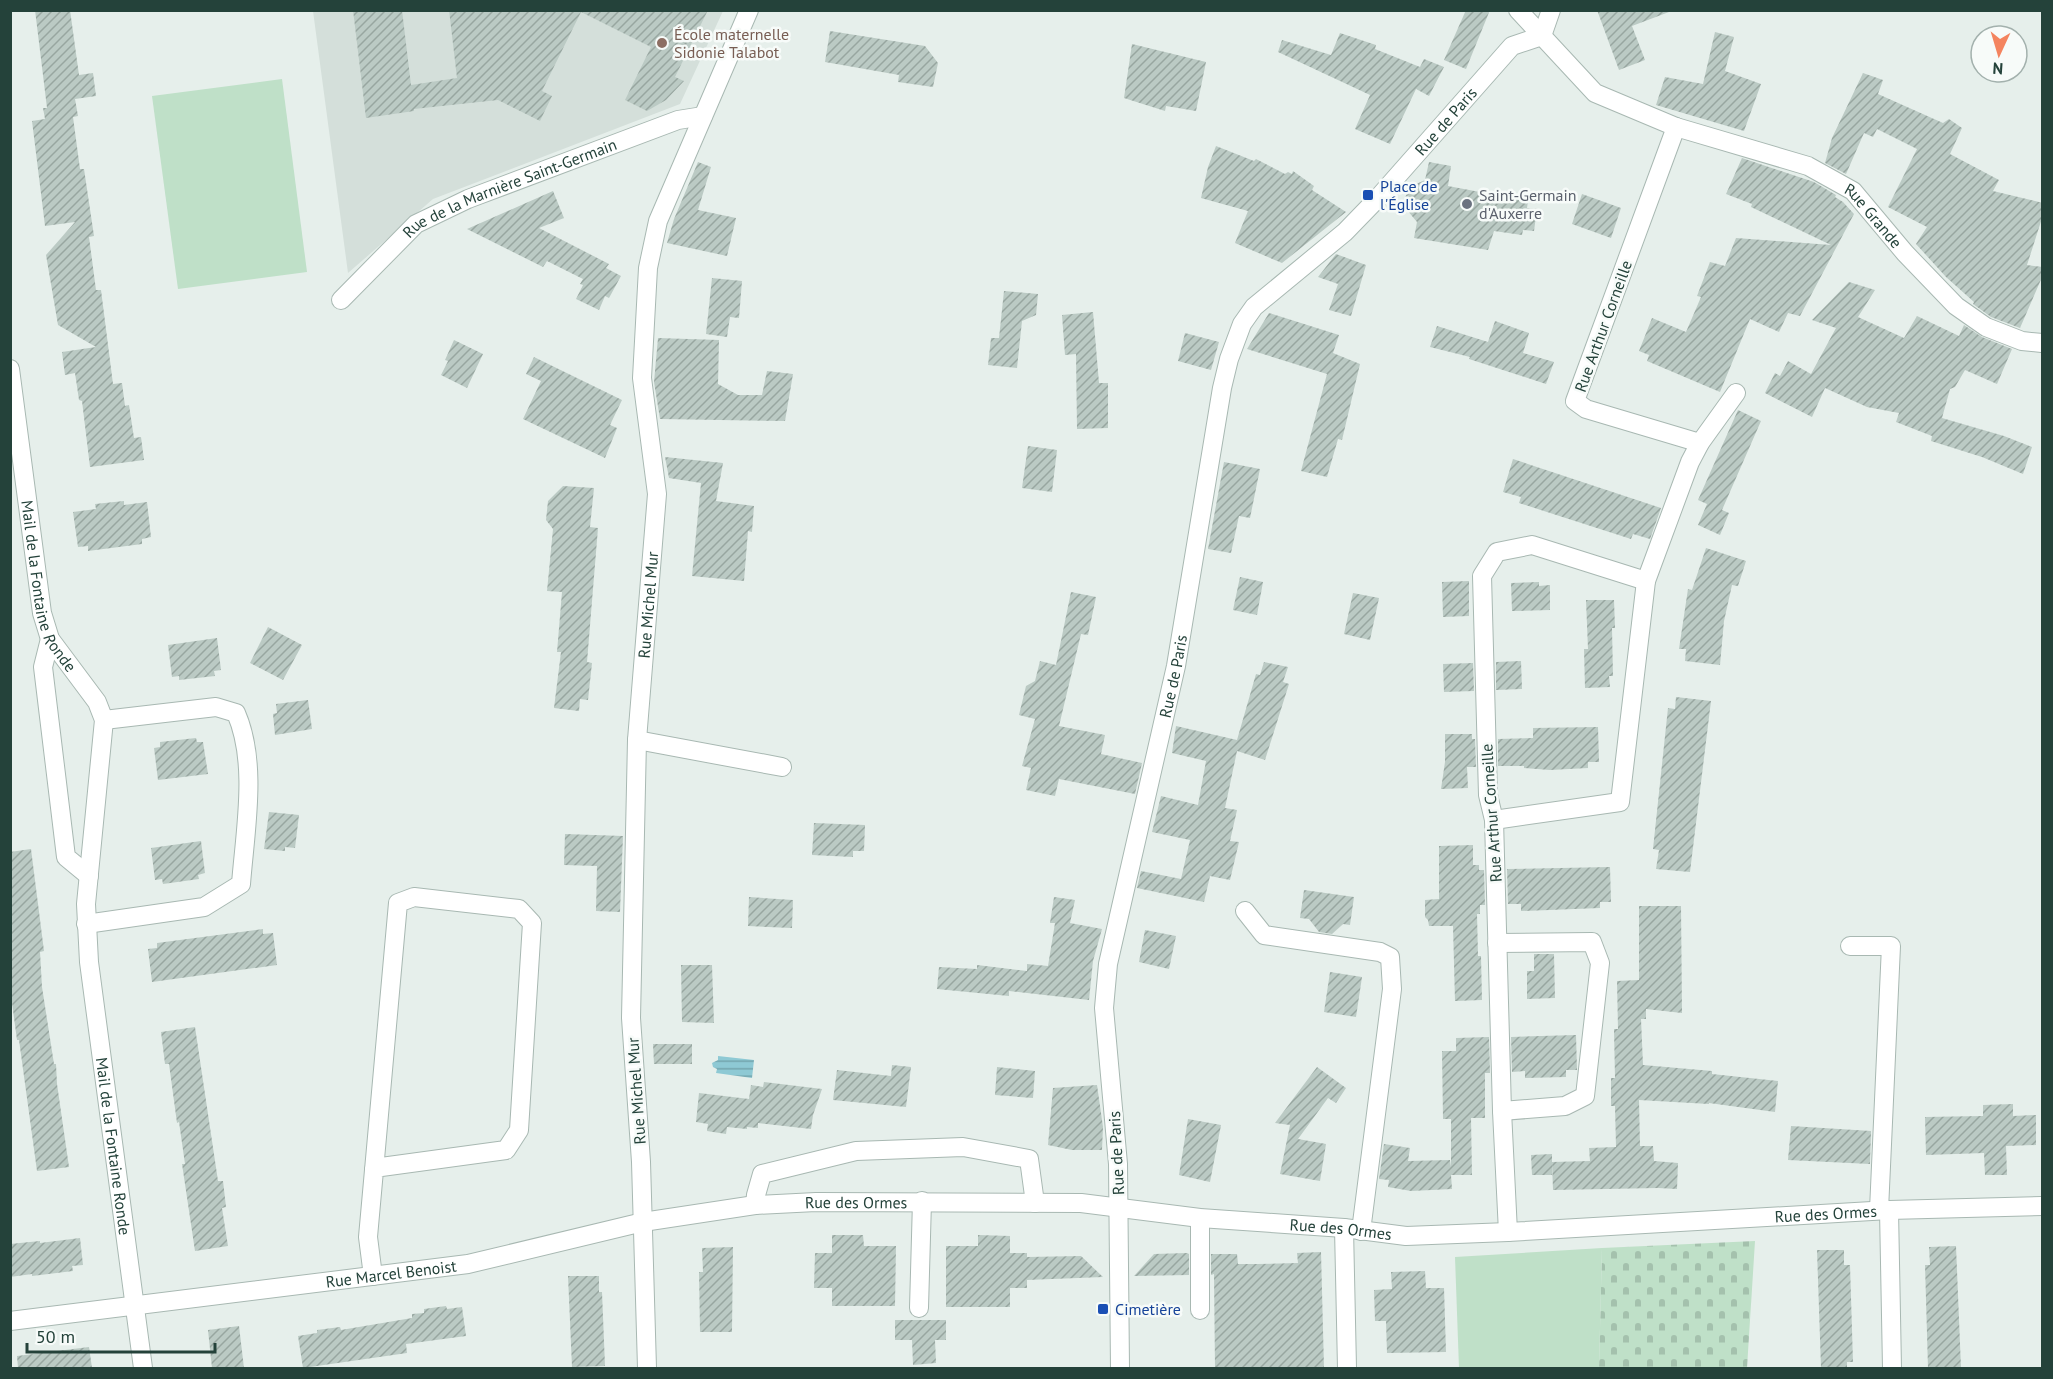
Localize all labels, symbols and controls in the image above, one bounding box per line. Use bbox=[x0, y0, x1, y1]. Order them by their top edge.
place label: École maternelle Sidonie Talabot bbox=[674, 24, 789, 62]
north arrow bbox=[1969, 24, 2029, 84]
marker: École maternelle Sidonie Talabot bbox=[655, 36, 669, 50]
text: N bbox=[1992, 59, 2004, 79]
street label: Rue de Paris bbox=[1410, 83, 1481, 159]
street label: Rue de la Marnière Saint-Germain bbox=[398, 134, 619, 242]
place label: Place de l'Église bbox=[1380, 176, 1438, 214]
street label: Rue Grande bbox=[1841, 178, 1907, 252]
place label: Saint-Germain d'Auxerre bbox=[1479, 185, 1576, 223]
marker: Place de l'Église bbox=[1361, 188, 1375, 202]
marker: Saint-Germain d'Auxerre bbox=[1460, 197, 1474, 211]
street label: Rue Arthur Corneille bbox=[1570, 257, 1636, 395]
street label: Mail de la Fontaine Ronde bbox=[17, 499, 81, 676]
street label: Rue Michel Mur bbox=[634, 550, 662, 659]
street label: Rue de Paris bbox=[1155, 633, 1191, 720]
street label: Rue Arthur Corneille bbox=[1476, 743, 1506, 883]
street label: Rue Michel Mur bbox=[622, 1036, 650, 1145]
street label: Mail de la Fontaine Ronde bbox=[92, 1056, 135, 1236]
street label: Rue de Paris bbox=[1104, 1110, 1128, 1196]
street label: Rue des Ormes bbox=[804, 1192, 908, 1213]
street label: Rue des Ormes bbox=[1774, 1201, 1878, 1227]
street label: Rue des Ormes bbox=[1289, 1214, 1393, 1244]
street label: Rue Marcel Benoist bbox=[324, 1255, 458, 1292]
place label: Cimetière bbox=[1115, 1299, 1181, 1319]
marker: Cimetière bbox=[1096, 1302, 1110, 1316]
scale bar bbox=[27, 1316, 214, 1354]
text: 50 m bbox=[36, 1325, 75, 1348]

